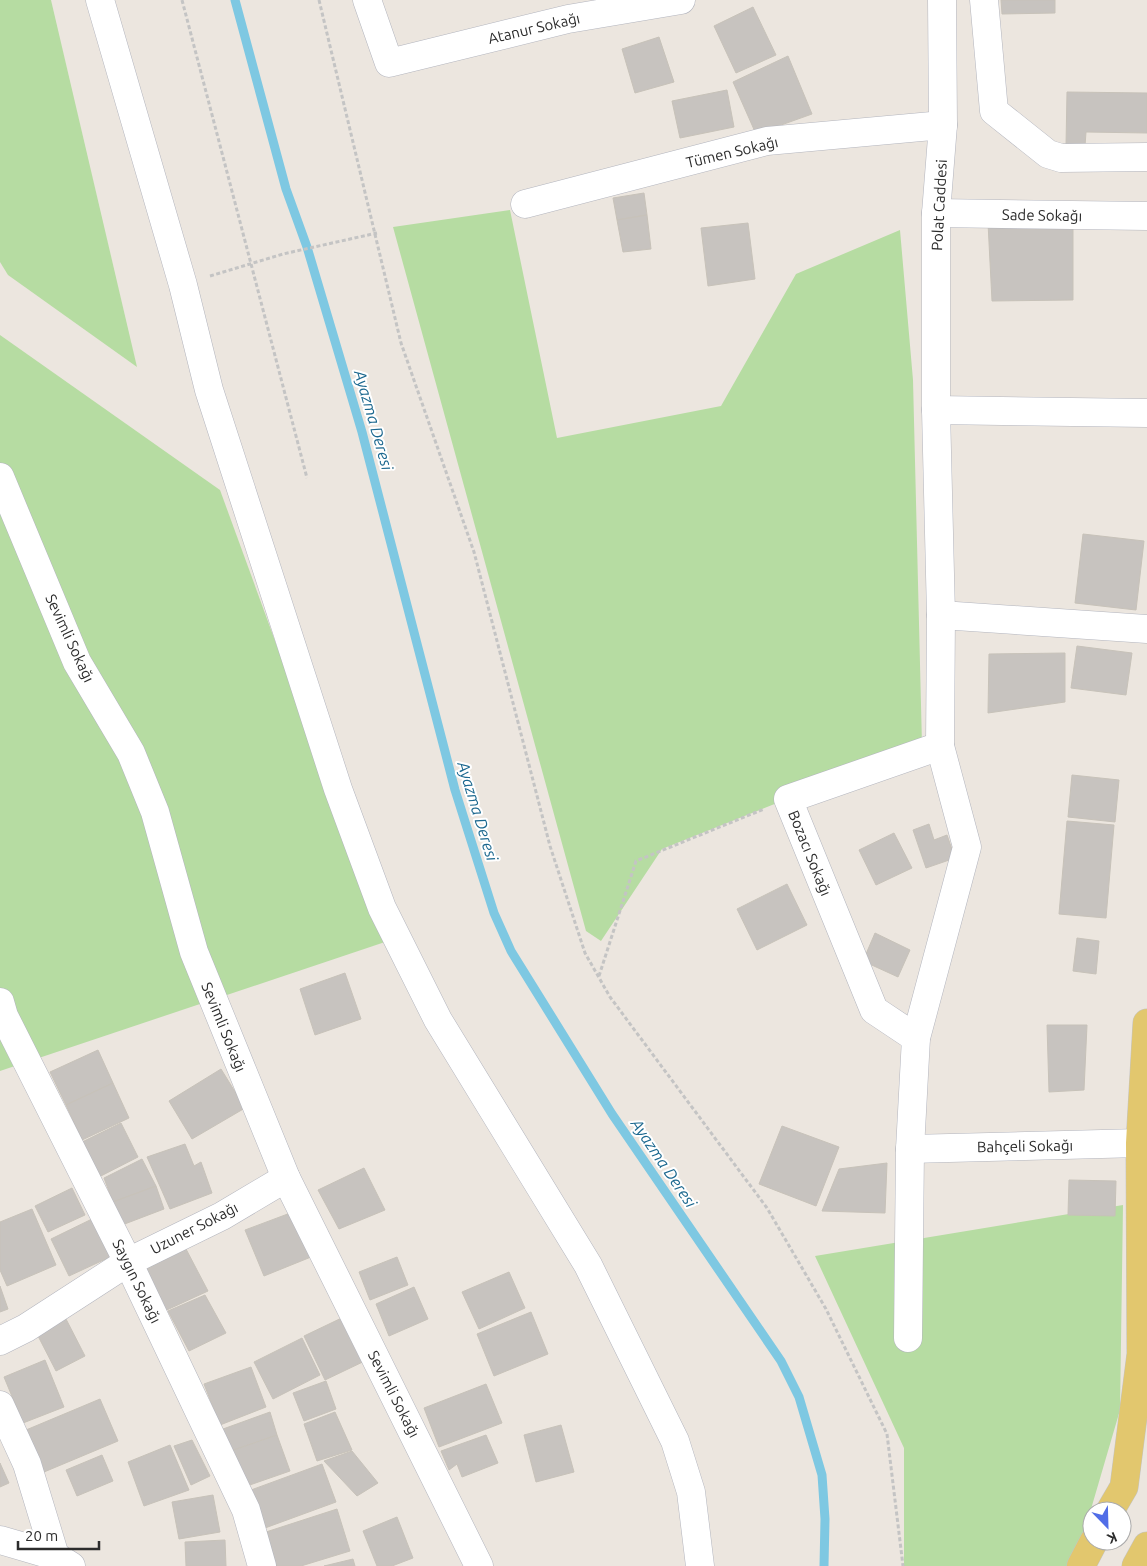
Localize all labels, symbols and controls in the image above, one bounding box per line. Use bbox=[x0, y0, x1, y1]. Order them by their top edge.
street label: Atanur Sokağı bbox=[486, 9, 582, 47]
street label: Tümen Sokağı bbox=[684, 133, 780, 171]
street label: Polat Caddesi bbox=[928, 159, 950, 251]
street label: Sade Sokağı bbox=[1002, 206, 1082, 224]
water label: Ayazma Deresi bbox=[351, 367, 397, 473]
street label: Sevimli Sokağı bbox=[42, 591, 98, 685]
water label: Ayazma Deresi bbox=[454, 758, 502, 864]
street label: Bozacı Sokağı bbox=[785, 808, 835, 898]
street label: Sevimli Sokağı bbox=[198, 980, 250, 1074]
water label: Ayazma Deresi bbox=[627, 1114, 701, 1212]
street label: Bahçeli Sokağı bbox=[977, 1137, 1073, 1155]
street label: Uzuner Sokağı bbox=[147, 1199, 241, 1257]
street label: Saygın Sokağı bbox=[109, 1236, 165, 1326]
street label: Sevimli Sokağı bbox=[365, 1348, 423, 1440]
north arrow bbox=[1082, 1501, 1132, 1551]
scale bar bbox=[18, 1518, 99, 1550]
text: 20 m bbox=[25, 1527, 58, 1544]
text: K bbox=[1104, 1529, 1119, 1547]

